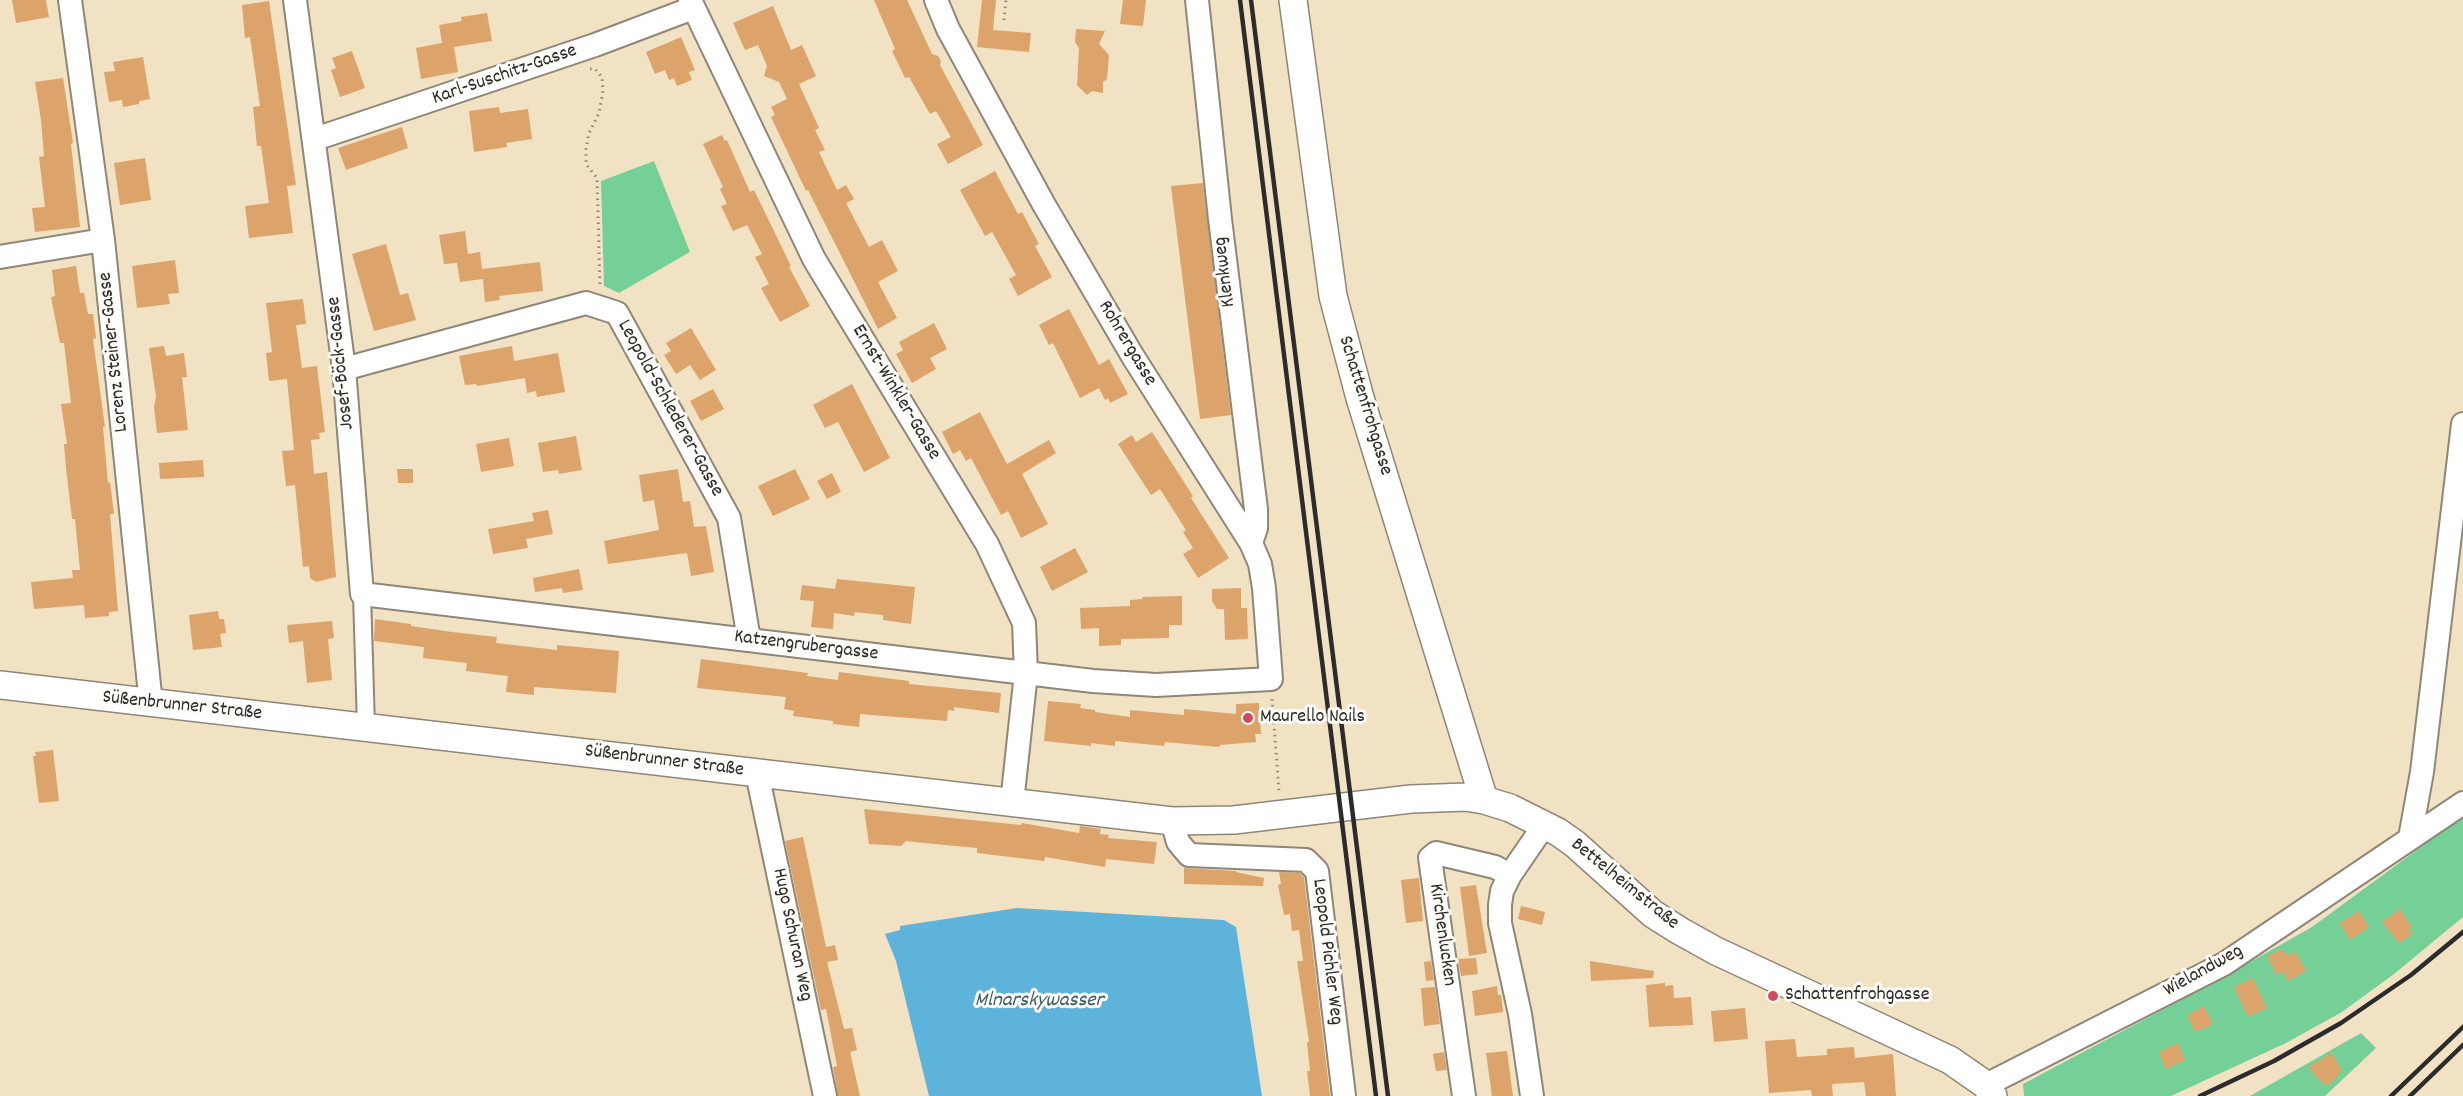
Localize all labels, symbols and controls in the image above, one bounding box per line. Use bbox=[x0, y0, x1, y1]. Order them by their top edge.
street label: Karl-Suschitz-Gasse bbox=[430, 40, 580, 112]
street label: Klenkweg bbox=[1210, 235, 1242, 309]
street label: Lorenz Steiner-Gasse bbox=[95, 271, 135, 433]
street label: Josef-Böck-Gasse bbox=[323, 295, 361, 431]
street label: Rohrergasse bbox=[1091, 297, 1161, 391]
street label: Leopold-Schlederer-Gasse bbox=[610, 316, 728, 502]
street label: Ernst-Winkler-Gasse bbox=[845, 321, 945, 465]
street label: Schattenfrohgasse bbox=[1331, 333, 1397, 479]
street label: Katzengrubergasse bbox=[733, 626, 879, 668]
street label: Süßenbrunner Straße bbox=[101, 687, 263, 727]
place label: Maurello Nails bbox=[1260, 706, 1365, 730]
marker: Maurello Nails bbox=[1241, 711, 1255, 725]
street label: Süßenbrunner Straße bbox=[583, 740, 745, 784]
street label: Bettelheimstraße bbox=[1565, 834, 1683, 936]
street label: Hugo Schuran Weg bbox=[765, 866, 817, 1004]
street label: Leopold Pichler Weg bbox=[1305, 877, 1347, 1027]
street label: Kirchenlucken bbox=[1422, 882, 1460, 988]
street label: Wielandweg bbox=[2160, 940, 2248, 1004]
place label: Schattenfrohgasse bbox=[1785, 984, 1929, 1008]
water label: Mlnarskywasser bbox=[975, 989, 1103, 1015]
marker: Schattenfrohgasse bbox=[1766, 989, 1780, 1003]

